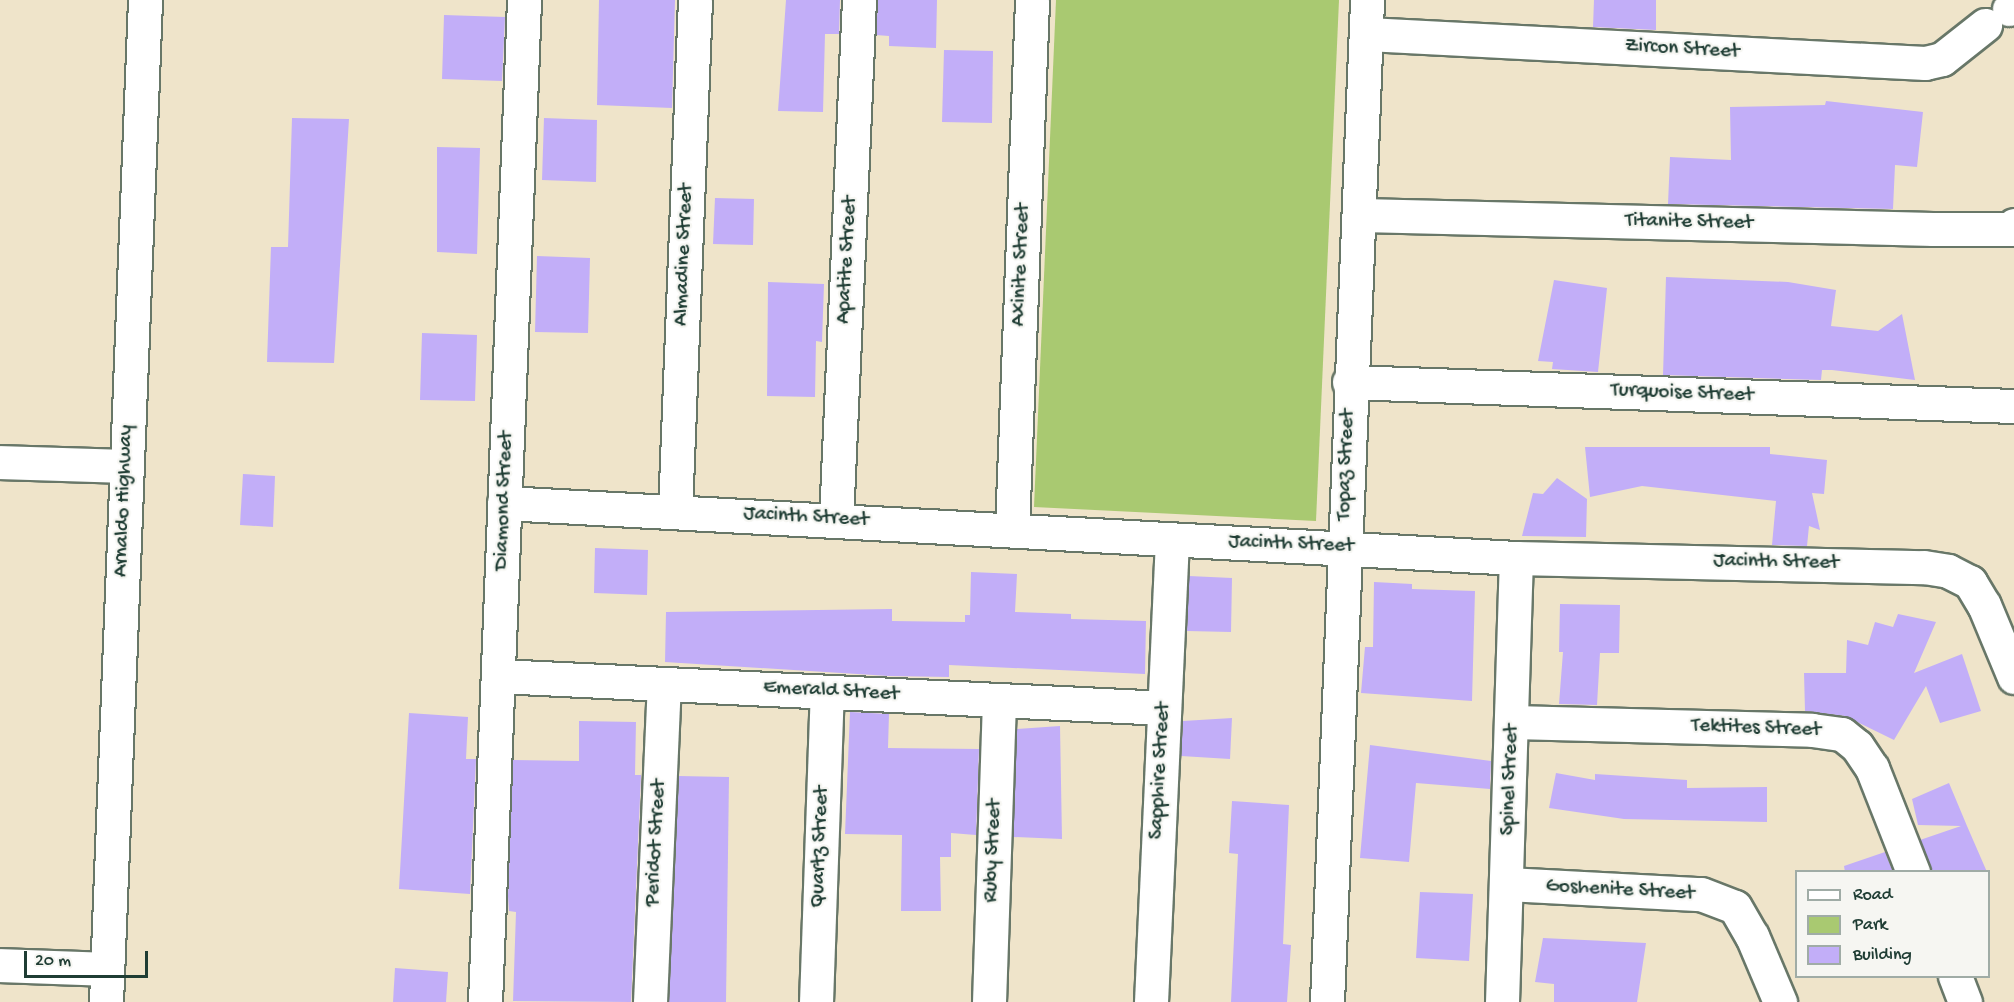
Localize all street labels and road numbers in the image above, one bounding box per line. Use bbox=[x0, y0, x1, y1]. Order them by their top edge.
street label: Zircon Street bbox=[1624, 34, 1740, 66]
street label: Almadine Street bbox=[670, 183, 700, 327]
street label: Apatite Street bbox=[832, 195, 864, 325]
street label: Axinite Street bbox=[1007, 203, 1037, 327]
street label: Titanite Street bbox=[1625, 209, 1753, 237]
street label: Turquoise Street bbox=[1610, 379, 1754, 409]
street label: Topaz Street bbox=[1332, 409, 1362, 521]
street label: Arnaldo Highway bbox=[110, 424, 140, 578]
street label: Diamond Street bbox=[490, 431, 520, 571]
street label: Jacinth Street bbox=[743, 502, 869, 534]
street label: Jacinth Street bbox=[1228, 530, 1354, 560]
street label: Jacinth Street bbox=[1713, 549, 1839, 577]
street label: Emerald Street bbox=[763, 676, 899, 708]
street label: Sapphire Street bbox=[1145, 702, 1177, 840]
street label: Tektites Street bbox=[1691, 714, 1821, 744]
street label: Spinel Street bbox=[1496, 724, 1526, 836]
street label: Peridot Street bbox=[641, 779, 673, 907]
street label: Quartz Street bbox=[806, 786, 836, 908]
street label: Ruby Street bbox=[980, 799, 1008, 903]
street label: Goshenite Street bbox=[1545, 875, 1695, 907]

